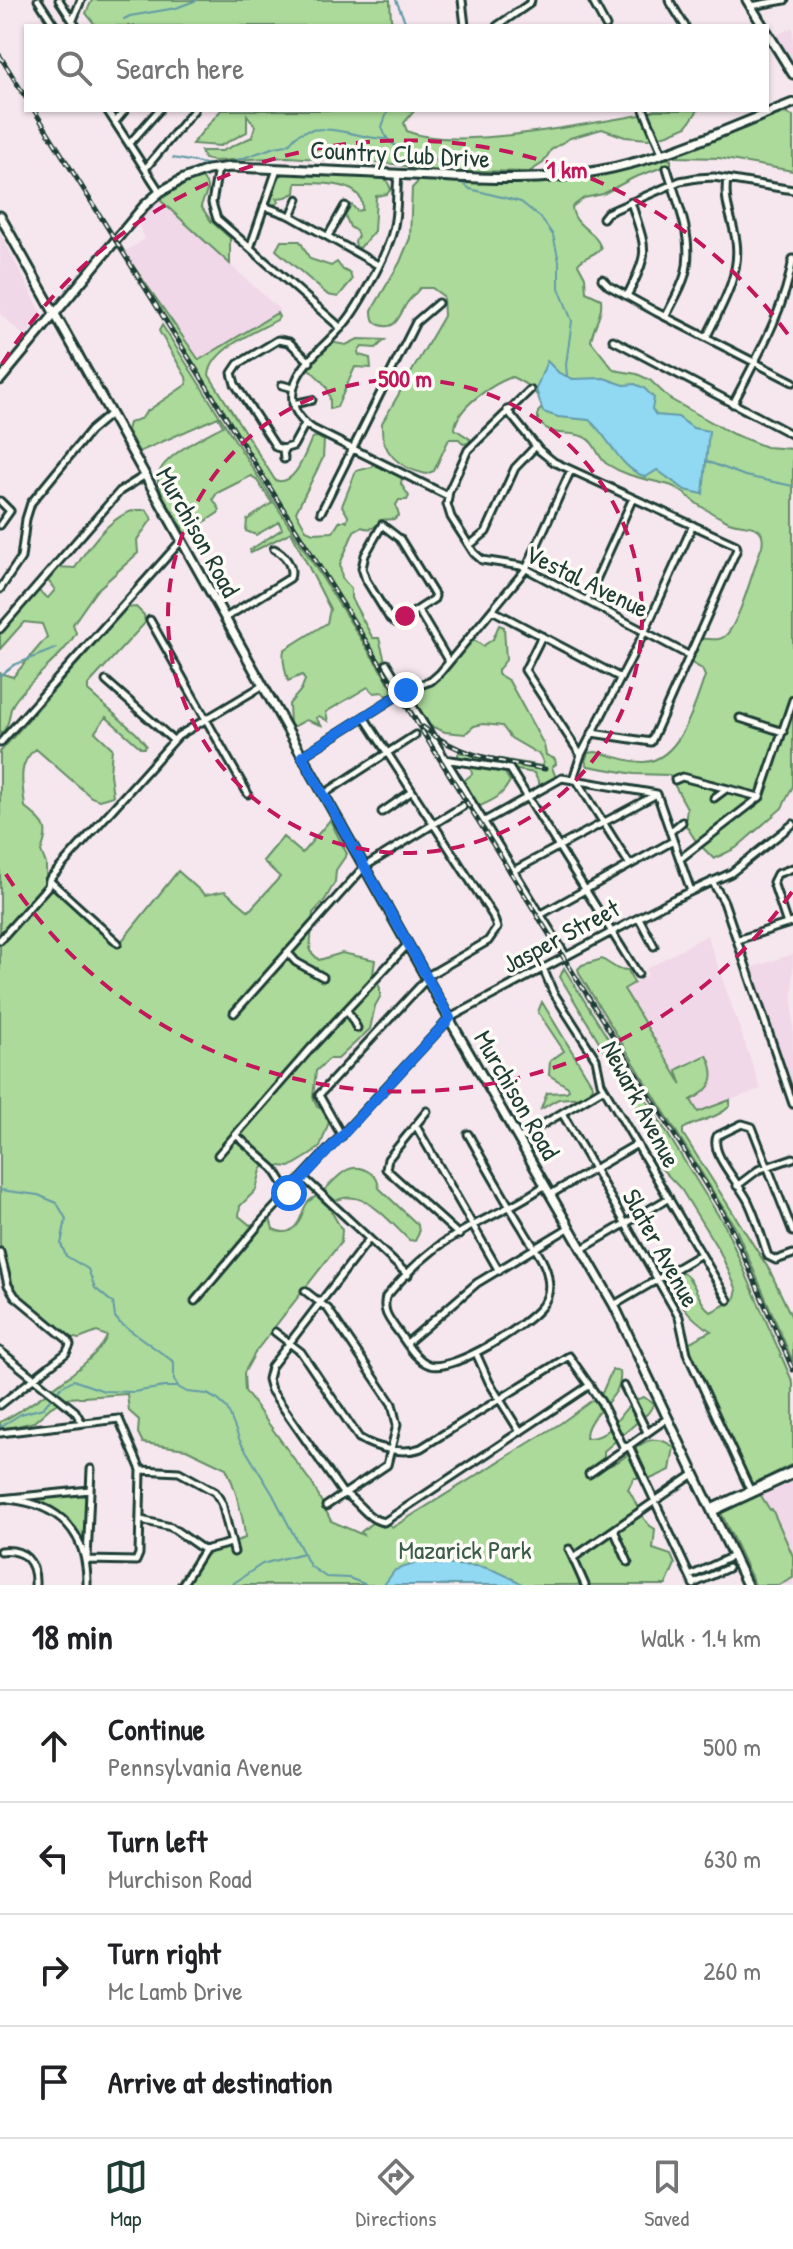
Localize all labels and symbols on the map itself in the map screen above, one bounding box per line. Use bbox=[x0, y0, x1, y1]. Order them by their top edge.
street label: Country Club Drive bbox=[309, 131, 491, 176]
text: 1 km bbox=[547, 153, 587, 185]
text: 500 m bbox=[378, 362, 432, 394]
street label: Murchison Road bbox=[148, 460, 249, 603]
street label: Vestal Avenue bbox=[520, 536, 655, 625]
centre of rings bbox=[391, 602, 419, 630]
route end bbox=[388, 672, 424, 708]
street label: Jasper Street bbox=[496, 890, 626, 981]
street label: Murchison Road bbox=[466, 1024, 568, 1166]
street label: Newark Avenue bbox=[593, 1034, 690, 1173]
route start bbox=[271, 1175, 307, 1211]
street label: Slater Avenue bbox=[615, 1182, 708, 1313]
park label: Mazarick Park bbox=[398, 1532, 532, 1567]

